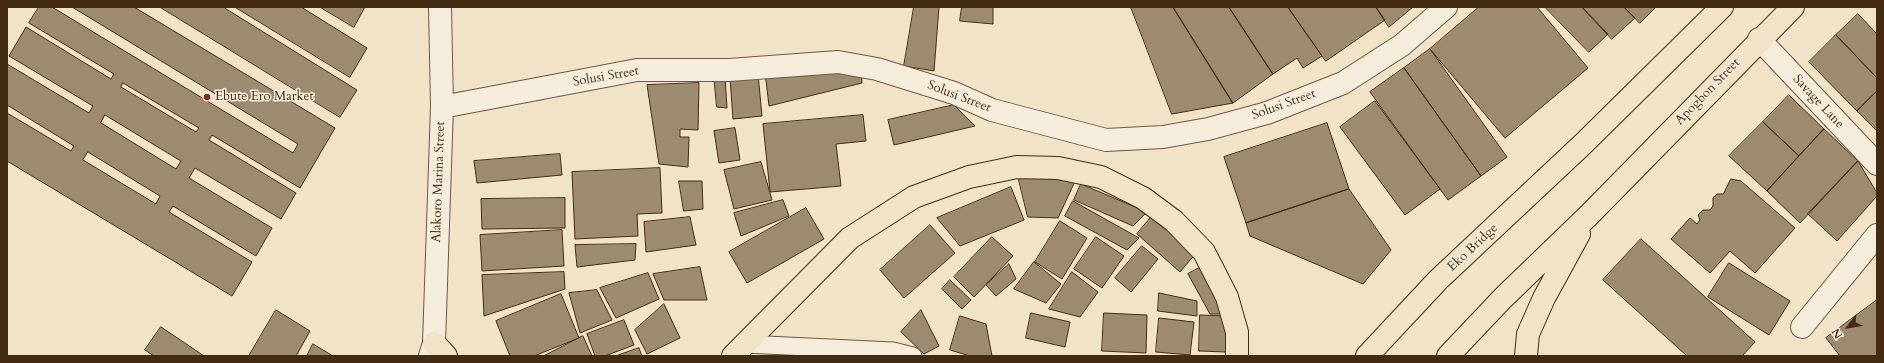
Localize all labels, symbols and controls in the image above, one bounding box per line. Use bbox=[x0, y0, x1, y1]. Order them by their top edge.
street label: Apogbon Street bbox=[1672, 55, 1744, 129]
street label: Solusi Street bbox=[572, 64, 640, 90]
street label: Savage Lane bbox=[1789, 72, 1847, 132]
street label: Solusi Street bbox=[925, 78, 993, 116]
street label: Solusi Street bbox=[1250, 86, 1318, 124]
place label: Ebute Ero Market bbox=[215, 89, 313, 105]
marker: Ebute Ero Market bbox=[202, 92, 212, 102]
street label: Alakoro Marina Street bbox=[429, 121, 449, 243]
street label: Eko Bridge bbox=[1445, 221, 1501, 275]
north arrow bbox=[1828, 307, 1868, 347]
text: N bbox=[1828, 325, 1846, 341]

